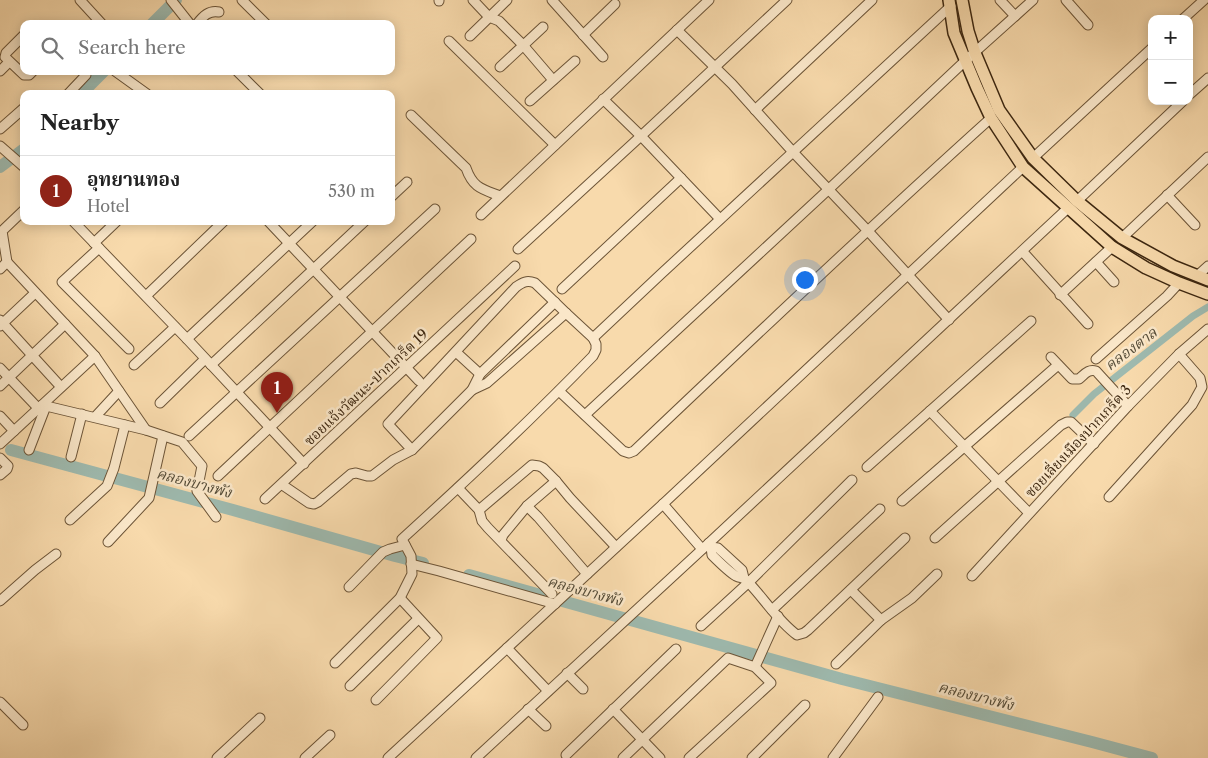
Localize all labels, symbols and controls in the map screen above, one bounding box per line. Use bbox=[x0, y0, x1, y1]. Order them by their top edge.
map controls bbox=[1148, 15, 1193, 105]
button: + bbox=[1148, 15, 1193, 60]
search box bbox=[20, 20, 395, 75]
icon: search bbox=[38, 34, 66, 62]
text: Search here bbox=[78, 36, 186, 59]
button: − bbox=[1148, 60, 1193, 105]
text: Nearby bbox=[40, 110, 119, 135]
text: อุทยานทอง bbox=[87, 168, 180, 191]
text: 1 bbox=[52, 181, 60, 201]
text: 530 m bbox=[328, 181, 375, 201]
text: Hotel bbox=[87, 196, 130, 216]
your location bbox=[792, 267, 818, 293]
water label: คลองตาล bbox=[1101, 322, 1161, 374]
street label: ซอยแจ้งวัฒนะ-ปากเกร็ด 19 bbox=[300, 325, 432, 449]
pin: 1 bbox=[261, 372, 293, 413]
street label: ซอยเลี่ยงเมืองปากเกร็ด 3 bbox=[1020, 380, 1135, 501]
water label: คลองบางพัง bbox=[154, 463, 234, 502]
water label: คลองบางพัง bbox=[545, 571, 625, 610]
water label: คลองบางพัง bbox=[936, 677, 1016, 714]

